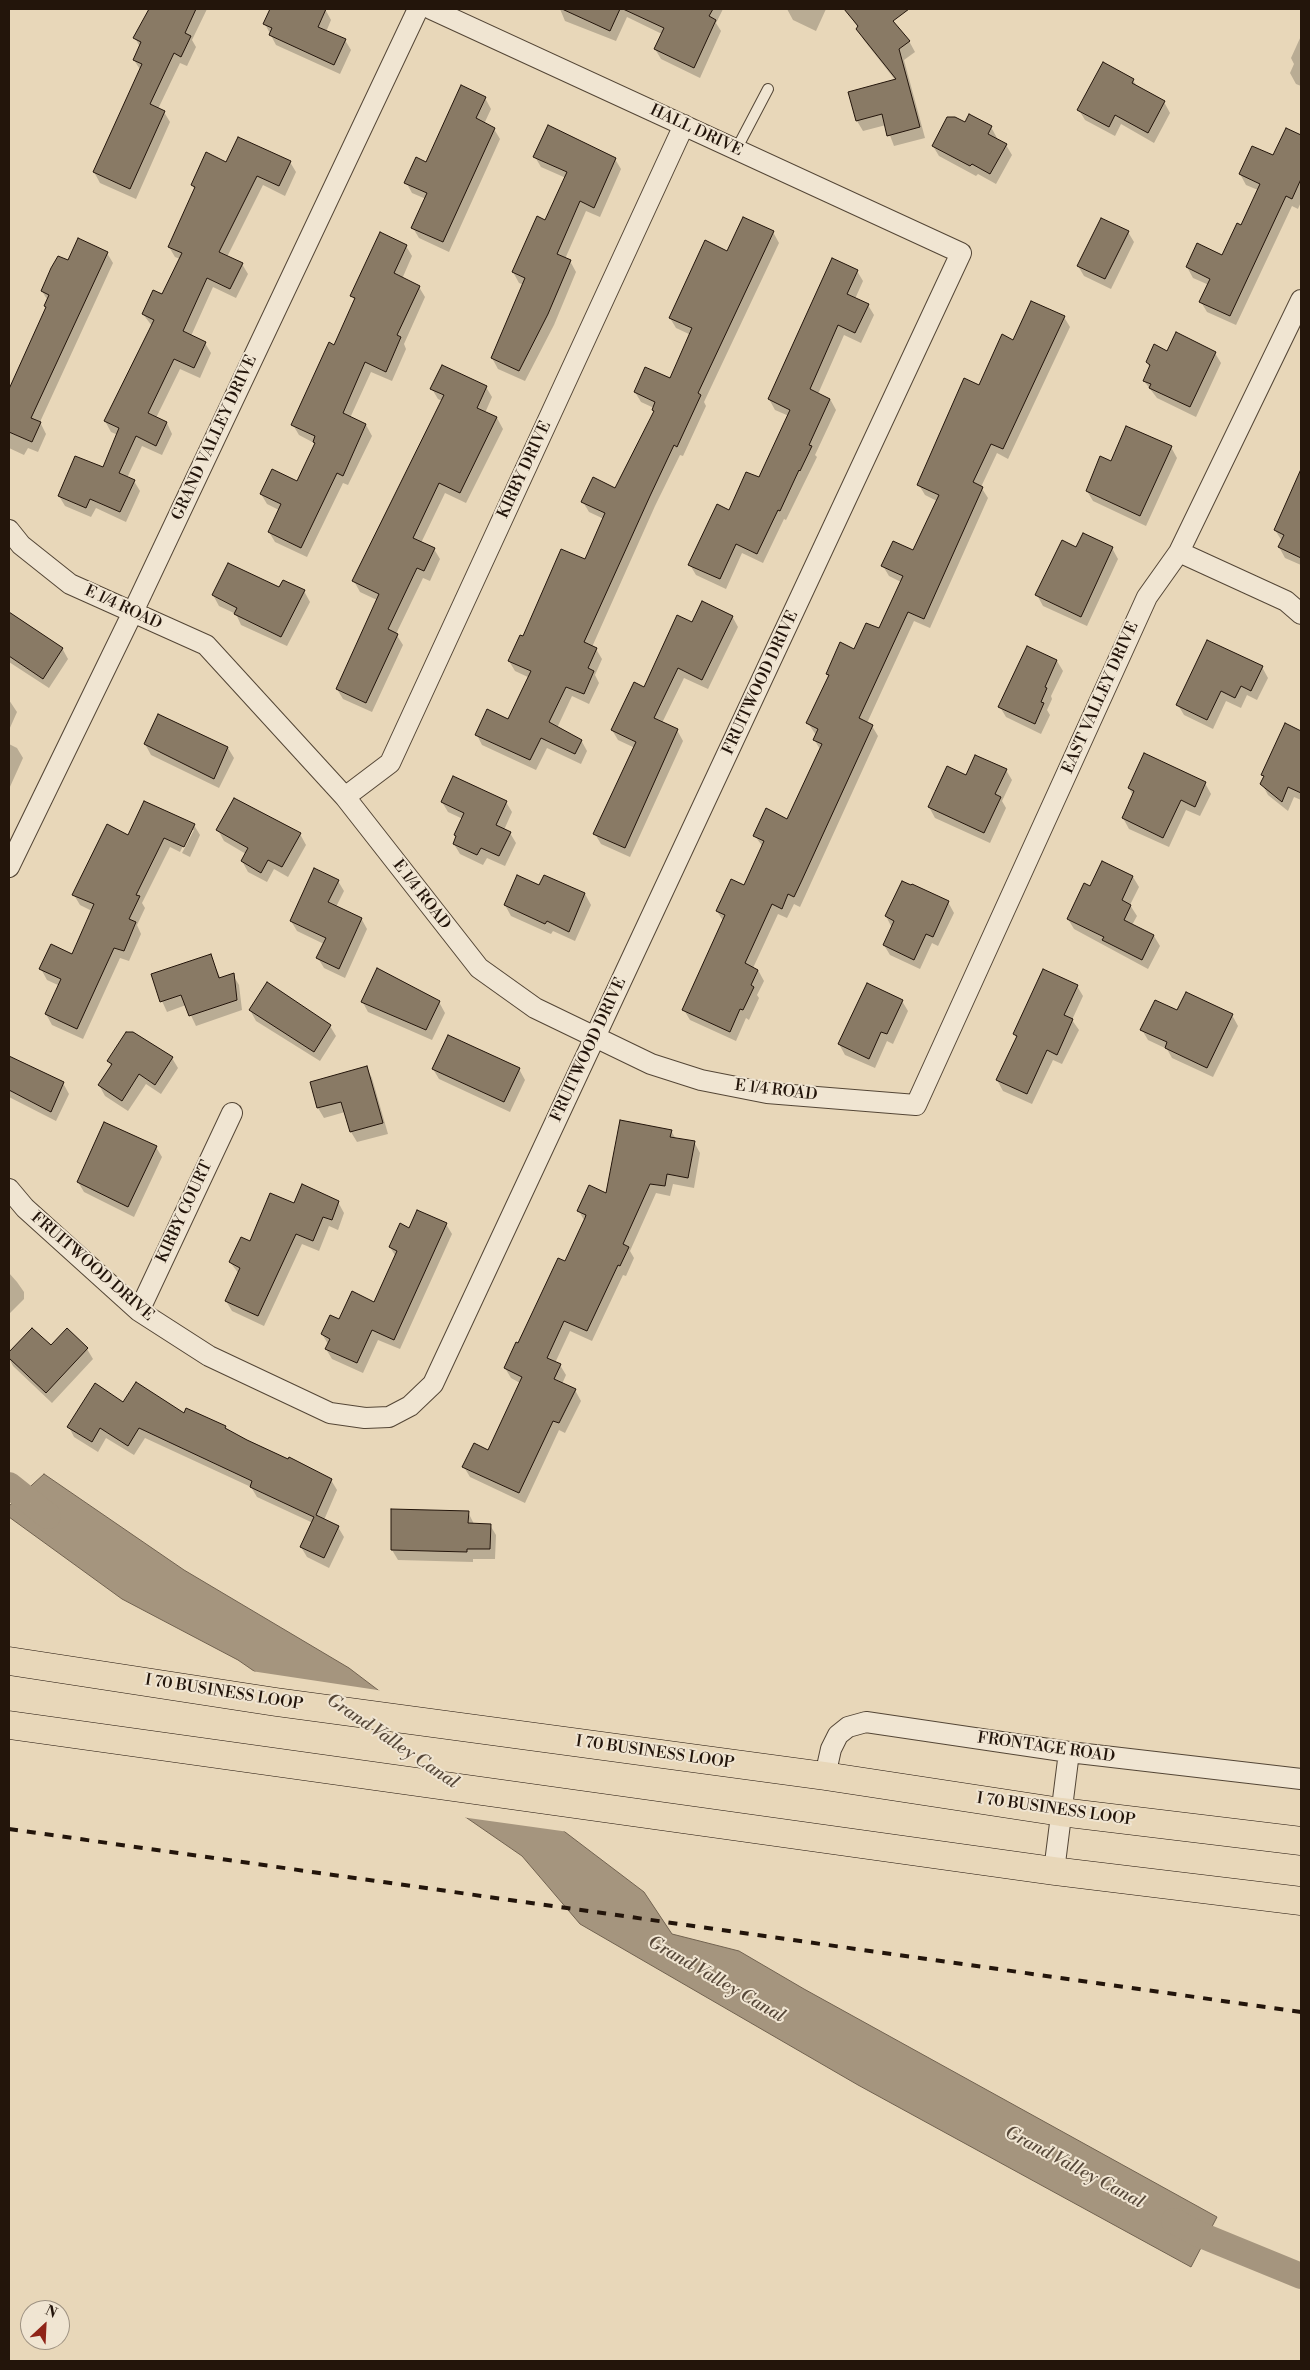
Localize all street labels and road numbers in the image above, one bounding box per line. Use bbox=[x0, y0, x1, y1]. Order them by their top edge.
street label: HALL DRIVE bbox=[646, 101, 746, 161]
street label: GRAND VALLEY DRIVE bbox=[168, 352, 262, 524]
street label: KIRBY DRIVE bbox=[494, 418, 556, 522]
street label: E 1/4 ROAD bbox=[81, 582, 165, 634]
street label: FRUITWOOD DRIVE bbox=[719, 608, 803, 758]
street label: EAST VALLEY DRIVE bbox=[1059, 619, 1143, 777]
street label: E 1/4 ROAD bbox=[388, 856, 454, 934]
street label: FRUITWOOD DRIVE bbox=[547, 975, 631, 1125]
street label: E 1/4 ROAD bbox=[734, 1076, 818, 1106]
street label: KIRBY COURT bbox=[153, 1158, 217, 1266]
street label: FRUITWOOD DRIVE bbox=[26, 1208, 158, 1326]
street label: I 70 BUSINESS LOOP bbox=[144, 1671, 304, 1715]
street label: FRONTAGE ROAD bbox=[976, 1729, 1116, 1767]
street label: I 70 BUSINESS LOOP bbox=[575, 1732, 735, 1774]
street label: I 70 BUSINESS LOOP bbox=[976, 1789, 1136, 1831]

